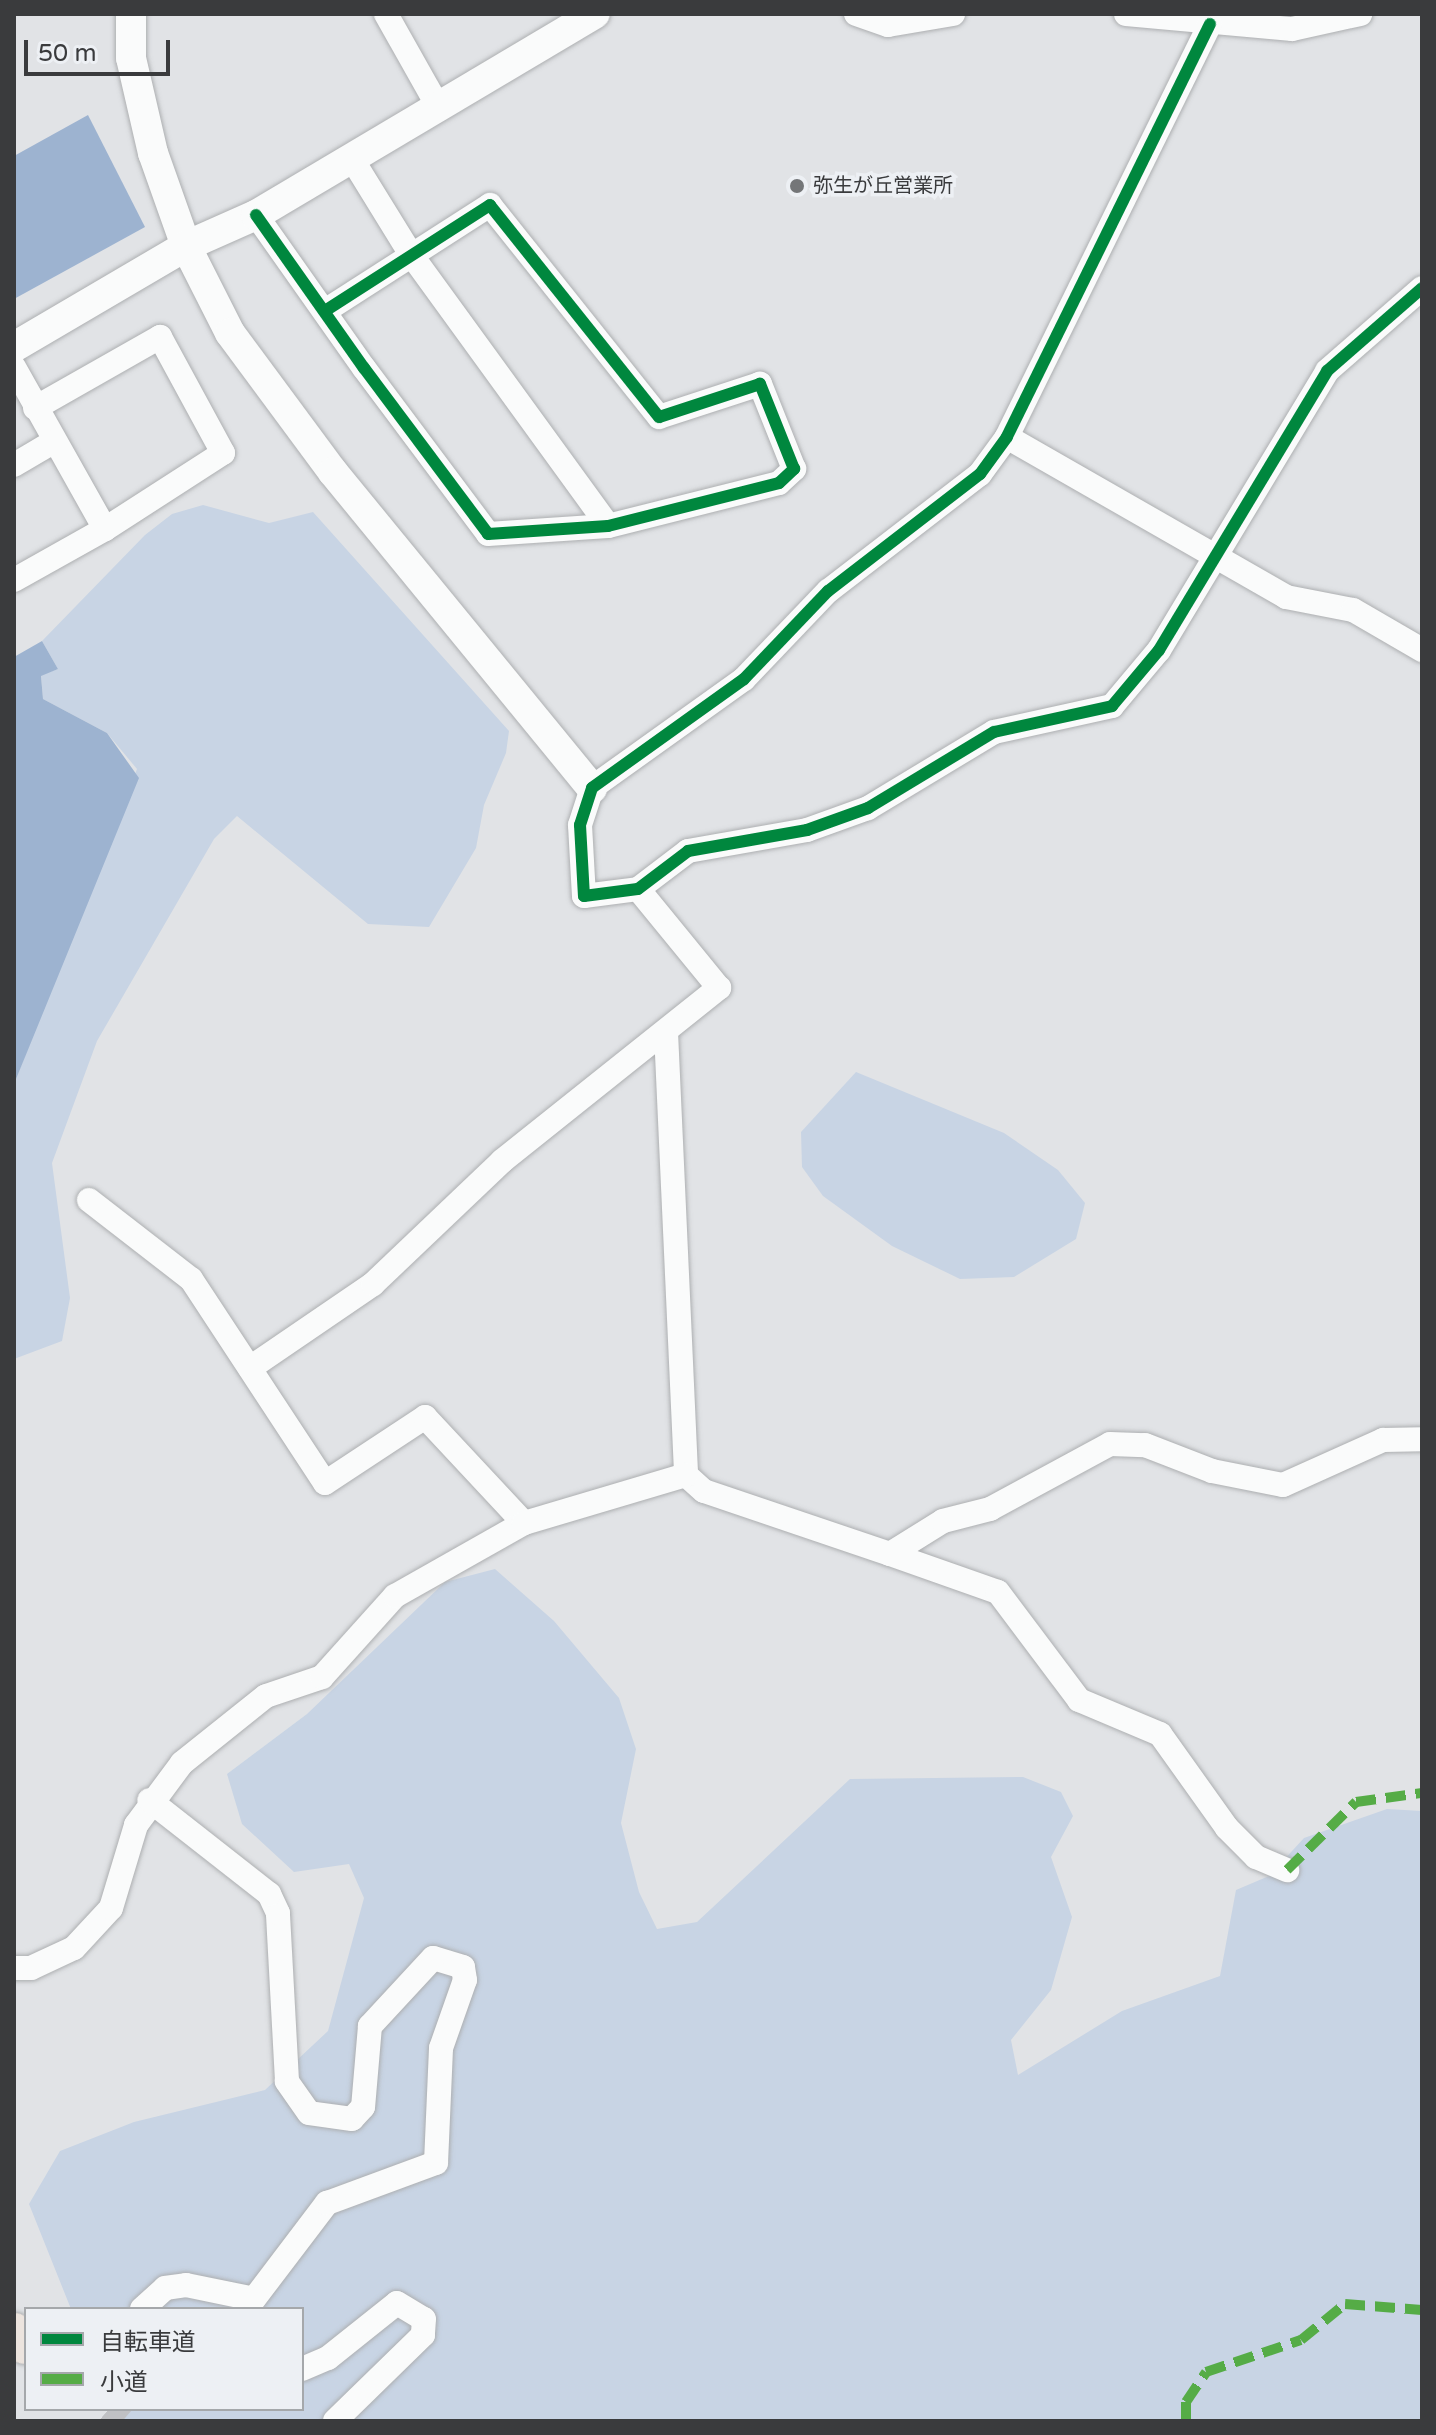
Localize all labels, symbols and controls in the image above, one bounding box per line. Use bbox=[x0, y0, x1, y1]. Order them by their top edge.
scale bar bbox=[28, 24, 174, 74]
text: 50 m bbox=[38, 39, 96, 68]
place label: 弥生が丘営業所 bbox=[813, 174, 953, 198]
marker: 弥生が丘営業所 bbox=[788, 177, 806, 195]
legend bbox=[24, 2307, 304, 2411]
text: 自転車道 bbox=[100, 2328, 196, 2357]
text: 小道 bbox=[100, 2368, 148, 2397]

